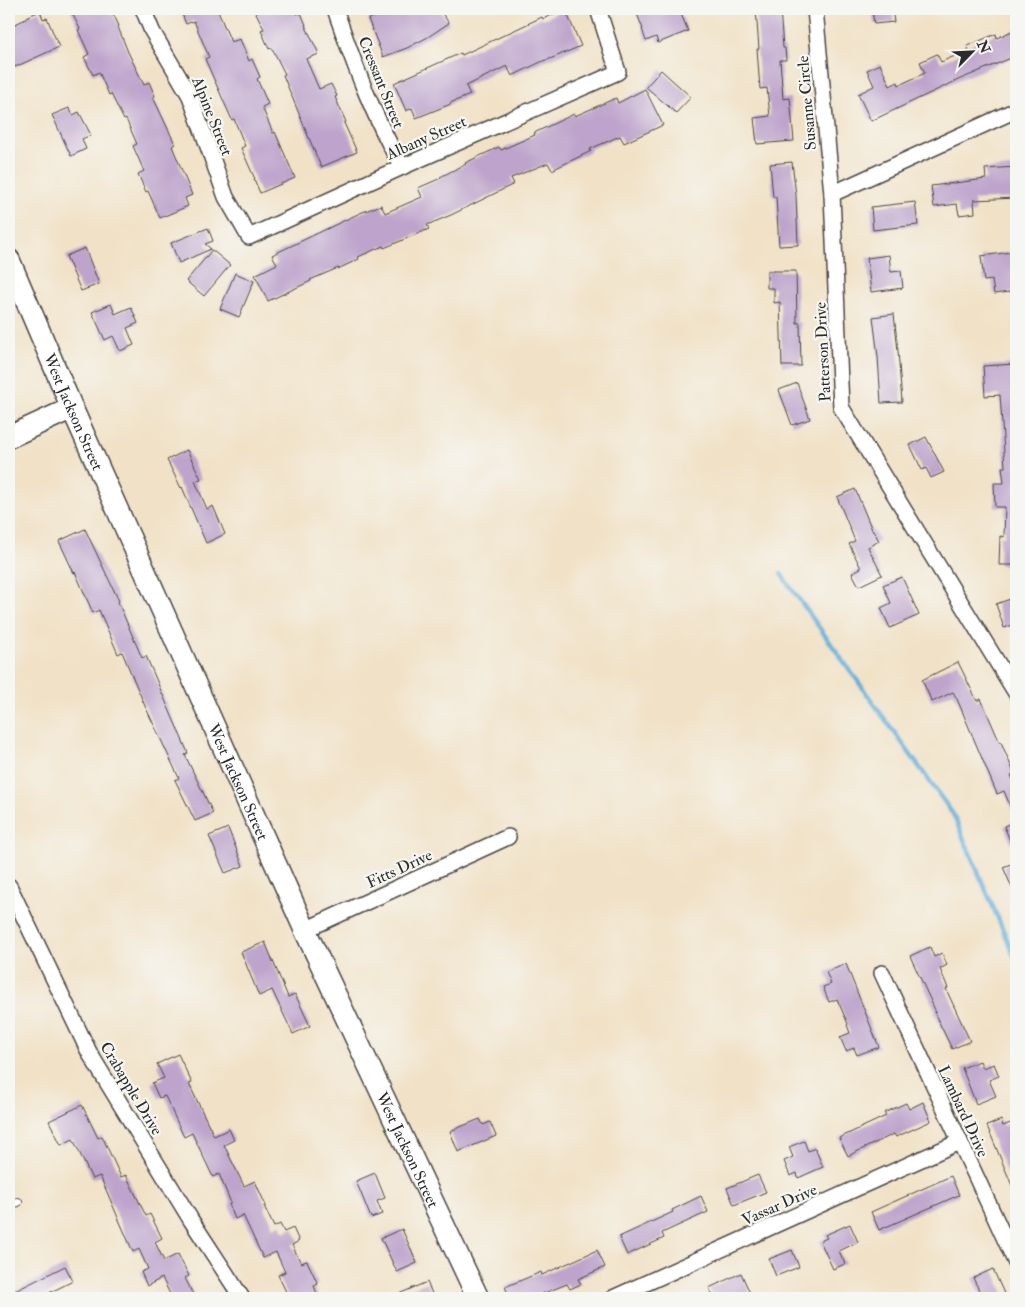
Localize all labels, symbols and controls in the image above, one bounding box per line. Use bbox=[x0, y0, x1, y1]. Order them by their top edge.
north arrow bbox=[948, 28, 998, 78]
street label: Cressant Street bbox=[354, 34, 409, 131]
text: N bbox=[973, 37, 994, 57]
street label: Susanne Circle bbox=[793, 55, 821, 151]
street label: Alpine Street bbox=[186, 73, 237, 159]
street label: Albany Street bbox=[382, 111, 470, 165]
street label: Patterson Drive bbox=[810, 301, 836, 402]
street label: West Jackson Street bbox=[38, 350, 108, 474]
street label: West Jackson Street bbox=[203, 720, 273, 843]
street label: Fitts Drive bbox=[364, 845, 436, 893]
street label: Crabapple Drive bbox=[95, 1038, 167, 1140]
street label: Lambard Drive bbox=[933, 1062, 993, 1161]
street label: West Jackson Street bbox=[371, 1088, 443, 1211]
street label: Vassar Drive bbox=[739, 1179, 820, 1230]

